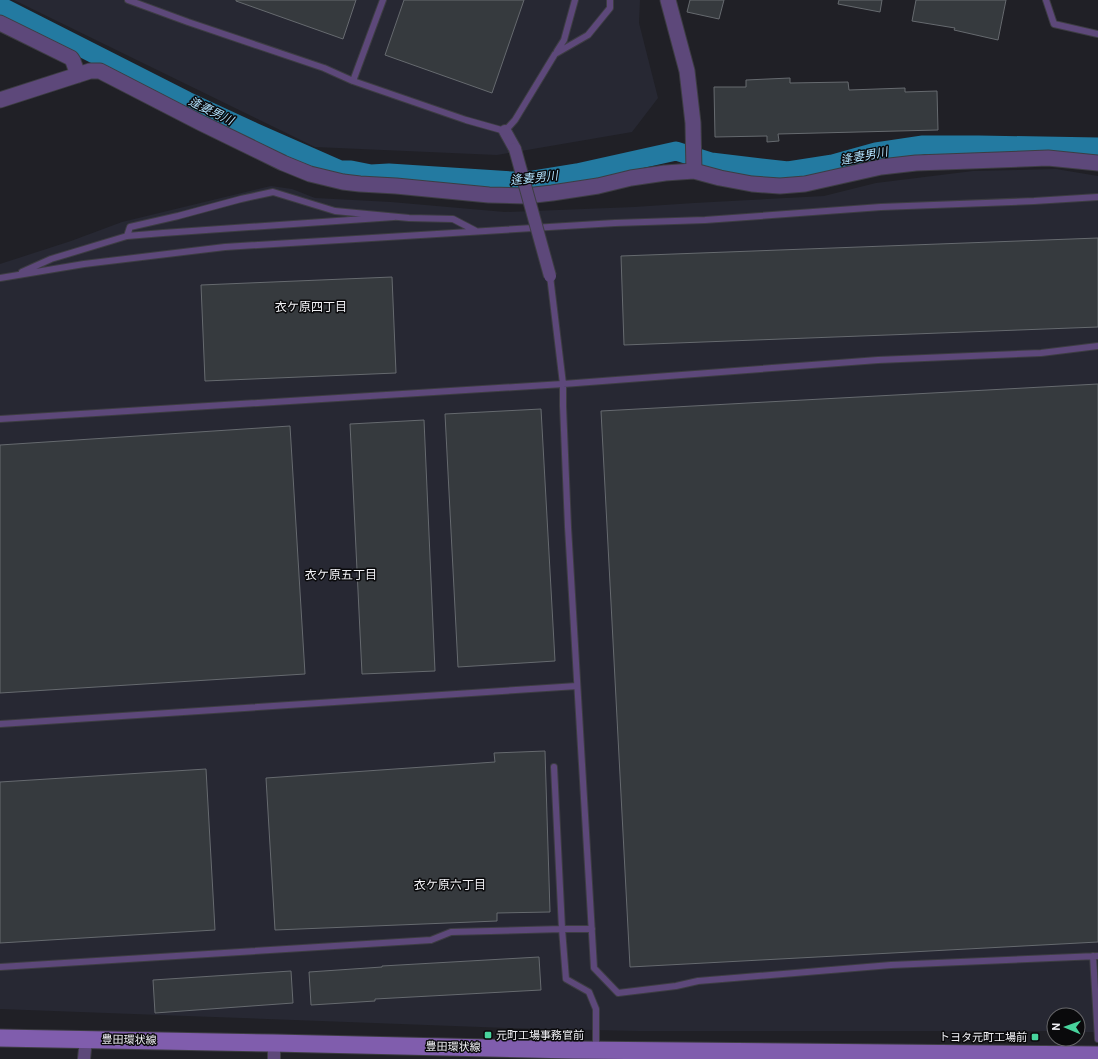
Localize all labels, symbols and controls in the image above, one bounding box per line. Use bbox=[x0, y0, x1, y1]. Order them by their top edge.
water label: 逢妻男川 bbox=[186, 94, 237, 129]
water label: 逢妻男川 bbox=[839, 144, 891, 167]
water label: 逢妻男川 bbox=[509, 168, 561, 187]
district label: 衣ケ原四丁目 bbox=[275, 300, 347, 314]
district label: 衣ケ原五丁目 bbox=[305, 568, 377, 582]
district label: 衣ケ原六丁目 bbox=[414, 878, 486, 892]
north arrow bbox=[1046, 1007, 1086, 1047]
text: N bbox=[1050, 1022, 1063, 1031]
place label: 元町工場事務官前 bbox=[496, 1029, 584, 1042]
marker: 元町工場事務官前 bbox=[483, 1030, 493, 1040]
place label: トヨタ元町工場前 bbox=[939, 1031, 1027, 1044]
marker: トヨタ元町工場前 bbox=[1030, 1032, 1040, 1042]
street label: 豊田環状線 bbox=[101, 1033, 157, 1047]
street label: 豊田環状線 bbox=[425, 1040, 481, 1054]

